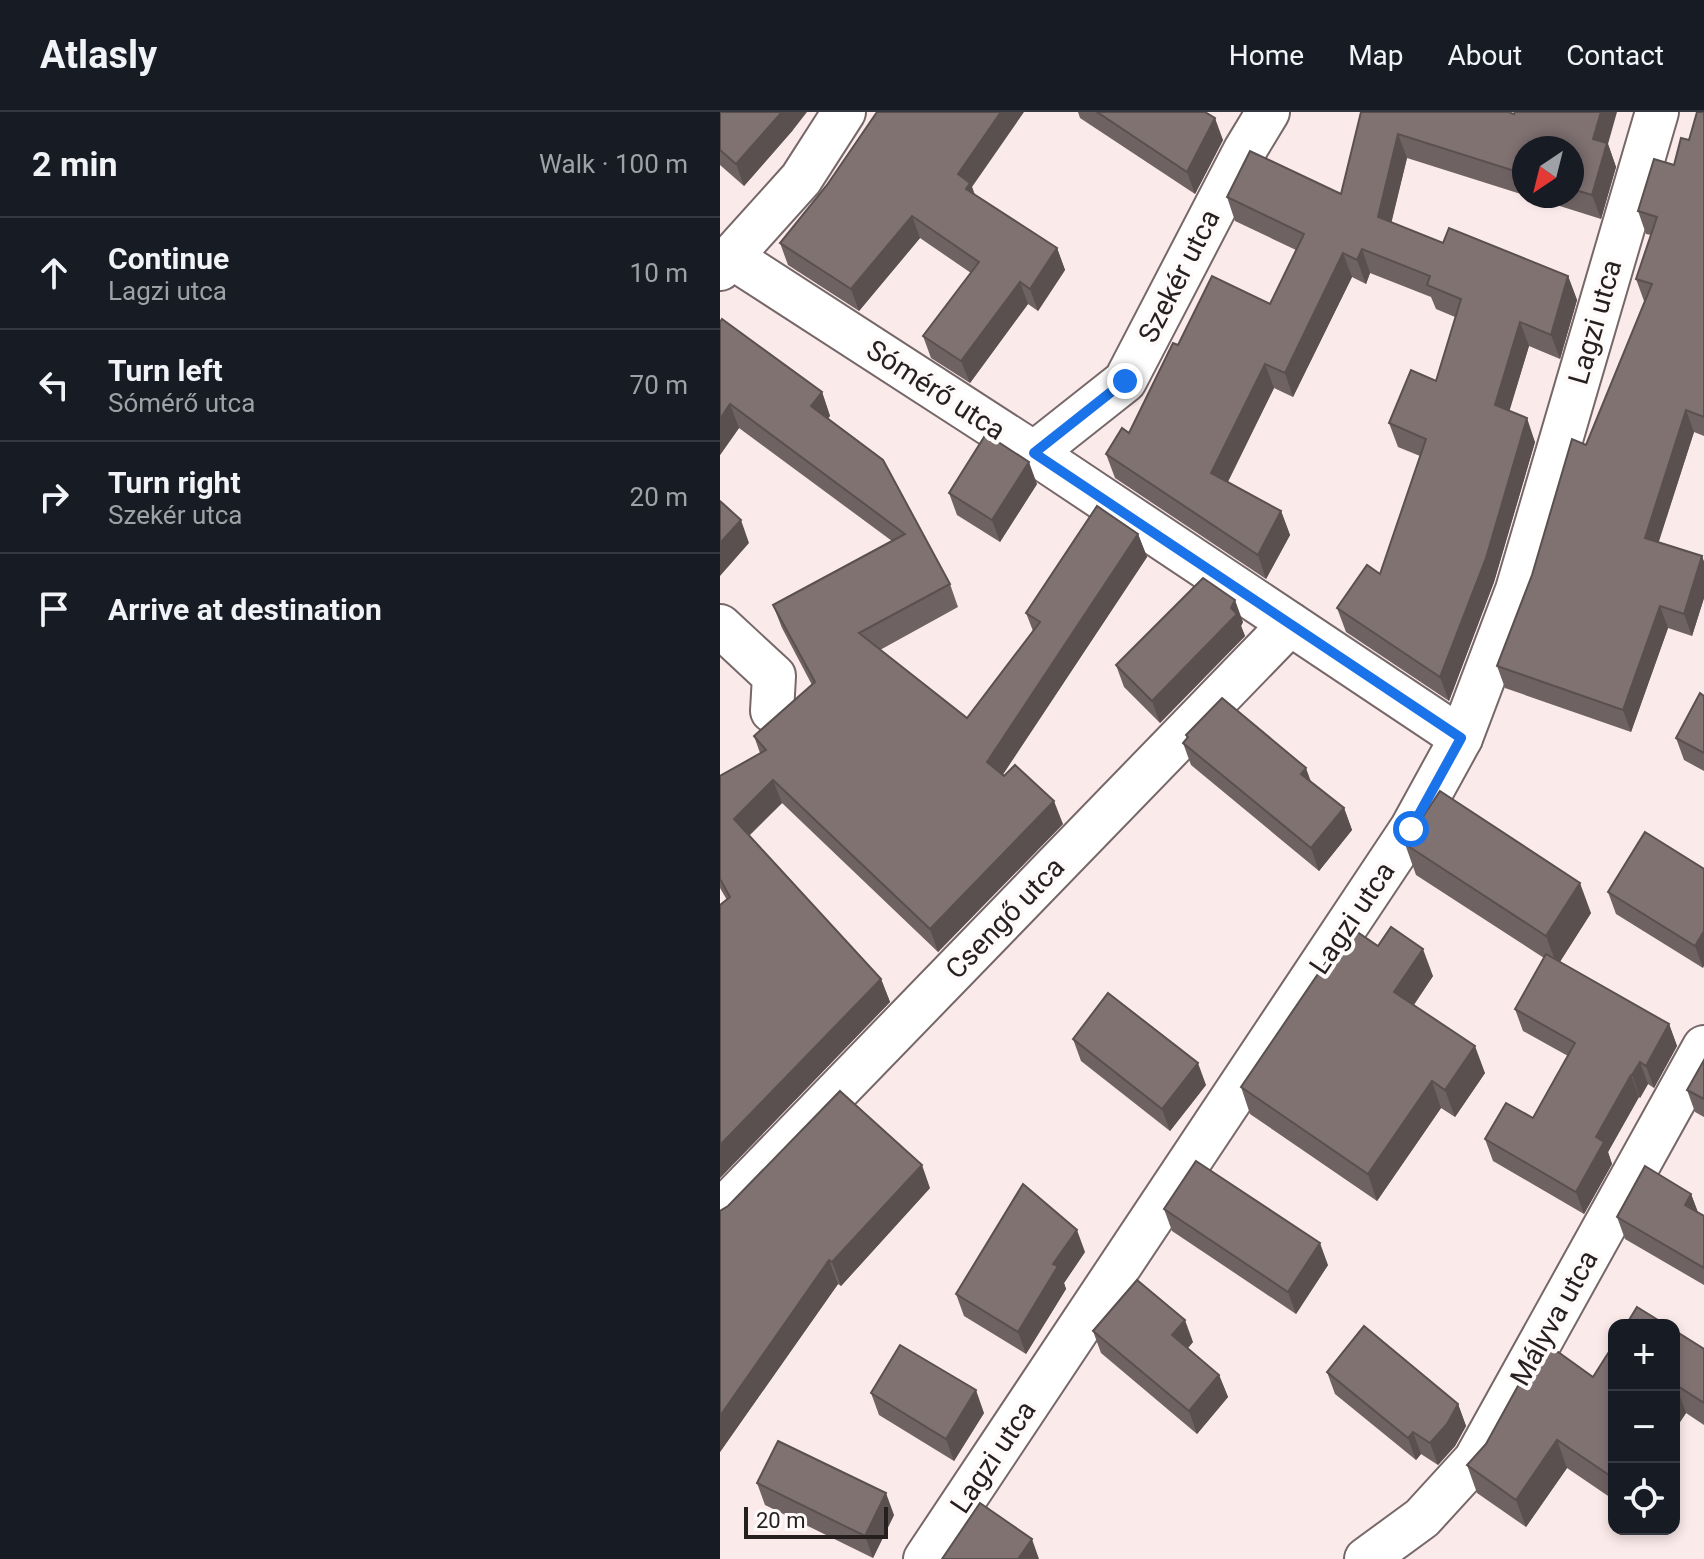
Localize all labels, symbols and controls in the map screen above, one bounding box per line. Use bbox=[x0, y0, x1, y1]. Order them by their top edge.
text: Atlasly bbox=[40, 33, 157, 77]
text: Home bbox=[1229, 39, 1304, 72]
text: Map bbox=[1348, 39, 1404, 72]
text: About bbox=[1448, 39, 1522, 72]
text: Contact bbox=[1566, 39, 1664, 72]
north arrow bbox=[1512, 136, 1584, 208]
text: 2 min bbox=[32, 144, 117, 184]
text: Walk · 100 m bbox=[539, 149, 688, 179]
street label: Szekér utca bbox=[1131, 204, 1227, 348]
text: Continue bbox=[108, 241, 229, 276]
icon: ahead bbox=[32, 251, 76, 295]
street label: Lagzi utca bbox=[1561, 256, 1629, 388]
text: 10 m bbox=[630, 258, 688, 288]
text: Lagzi utca bbox=[108, 276, 227, 306]
street label: Sómérő utca bbox=[861, 333, 1011, 447]
text: Turn left bbox=[108, 353, 223, 388]
icon: left bbox=[32, 363, 76, 407]
route end bbox=[1107, 363, 1143, 399]
text: 70 m bbox=[630, 370, 688, 400]
text: Sómérő utca bbox=[108, 388, 255, 418]
text: Turn right bbox=[108, 465, 241, 500]
icon: right bbox=[32, 475, 76, 519]
text: 20 m bbox=[630, 482, 688, 512]
text: Szekér utca bbox=[108, 500, 242, 530]
icon: arrive bbox=[32, 587, 76, 631]
text: Arrive at destination bbox=[108, 592, 382, 627]
route start bbox=[1393, 811, 1429, 847]
street label: Csengő utca bbox=[939, 850, 1071, 986]
street label: Lagzi utca bbox=[1302, 856, 1402, 980]
street label: Mályva utca bbox=[1503, 1245, 1605, 1391]
map controls bbox=[1608, 1319, 1680, 1535]
button: + bbox=[1608, 1319, 1680, 1391]
button: − bbox=[1608, 1391, 1680, 1463]
street label: Lagzi utca bbox=[943, 1395, 1043, 1519]
button: locate bbox=[1608, 1463, 1680, 1535]
scale bar bbox=[744, 1503, 888, 1539]
text: 20 m bbox=[756, 1508, 805, 1533]

